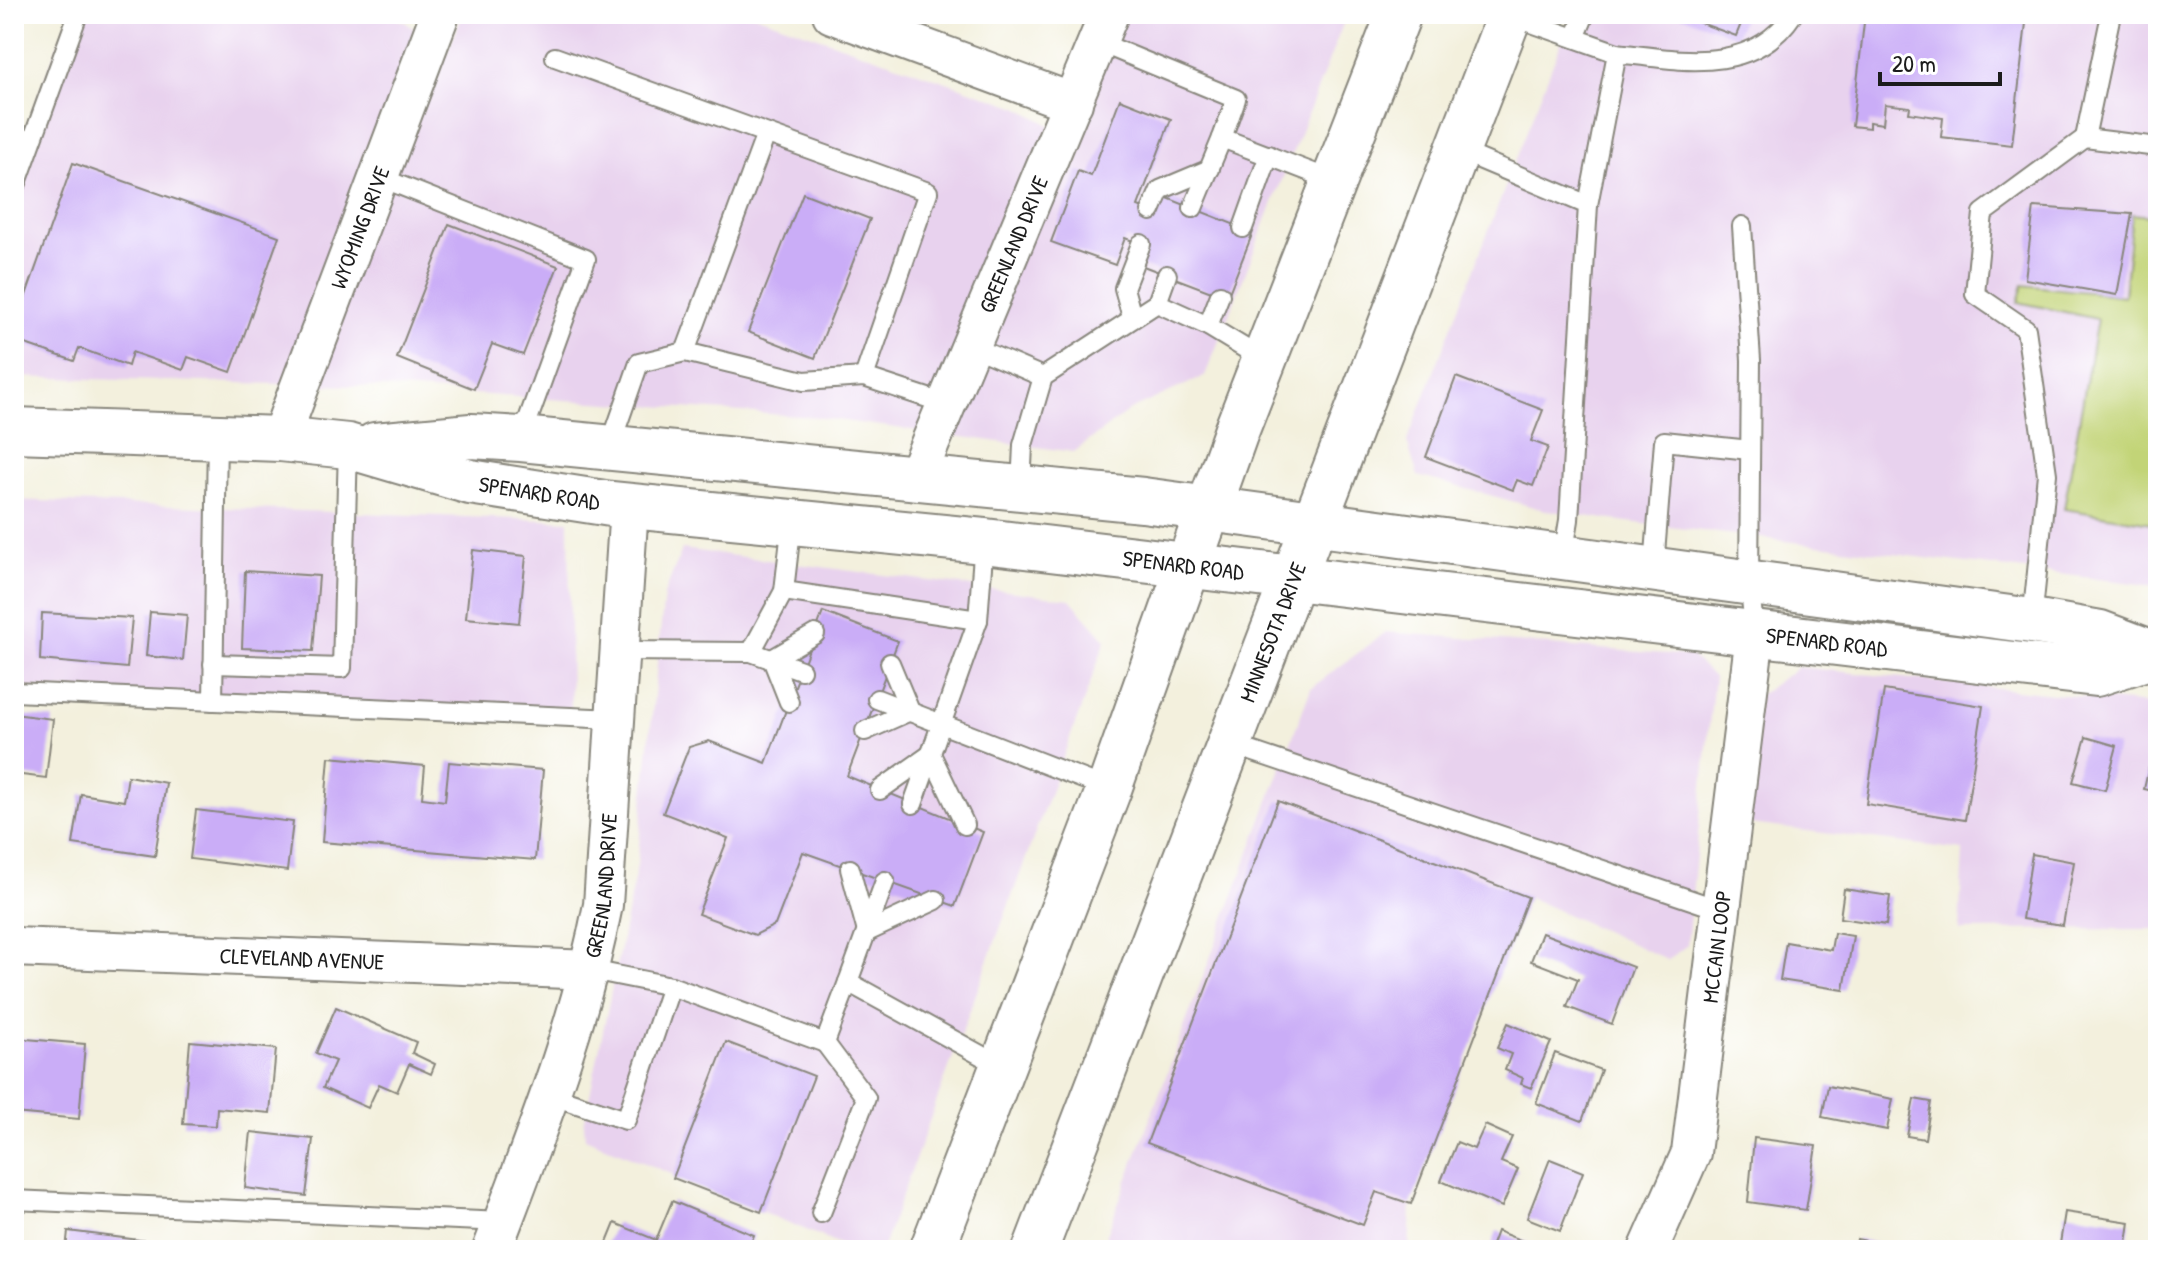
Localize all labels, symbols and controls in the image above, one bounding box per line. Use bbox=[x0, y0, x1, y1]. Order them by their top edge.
scale bar bbox=[1880, 36, 2000, 86]
text: 20 m bbox=[1892, 47, 1936, 79]
street label: WYOMING DRIVE bbox=[323, 162, 396, 293]
street label: GREENLAND DRIVE bbox=[971, 171, 1055, 317]
street label: SPENARD ROAD bbox=[477, 469, 603, 517]
street label: SPENARD ROAD bbox=[1121, 543, 1246, 587]
street label: MINNESOTA DRIVE bbox=[1232, 558, 1313, 706]
street label: SPENARD ROAD bbox=[1764, 620, 1890, 664]
street label: GREENLAND DRIVE bbox=[577, 812, 624, 961]
street label: MCCAIN LOOP bbox=[1695, 889, 1738, 1005]
street label: CLEVELAND AVENUE bbox=[219, 940, 385, 977]

